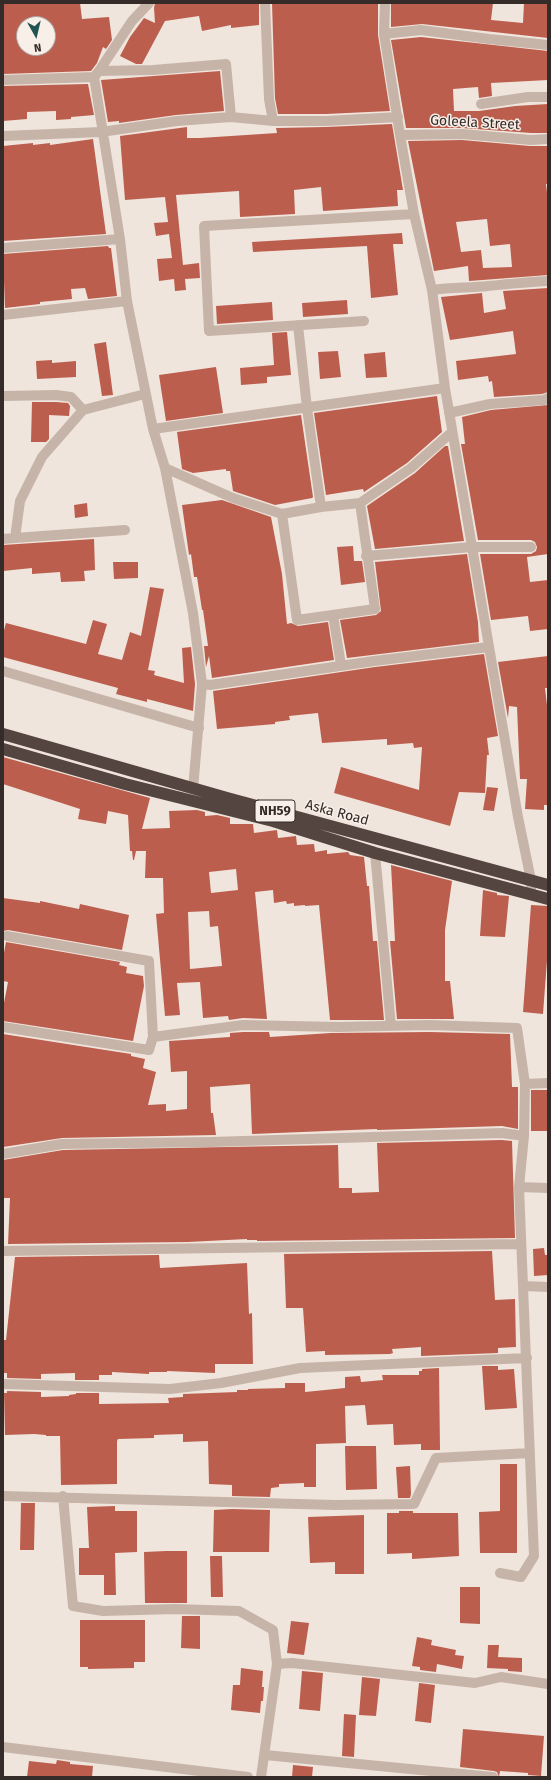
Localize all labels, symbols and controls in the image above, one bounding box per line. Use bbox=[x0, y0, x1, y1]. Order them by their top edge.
north arrow bbox=[16, 16, 56, 56]
text: N bbox=[33, 40, 42, 54]
street label: Goleela Street bbox=[430, 112, 520, 134]
street label: Aska Road bbox=[303, 796, 371, 830]
road number: NH59 bbox=[255, 800, 295, 822]

